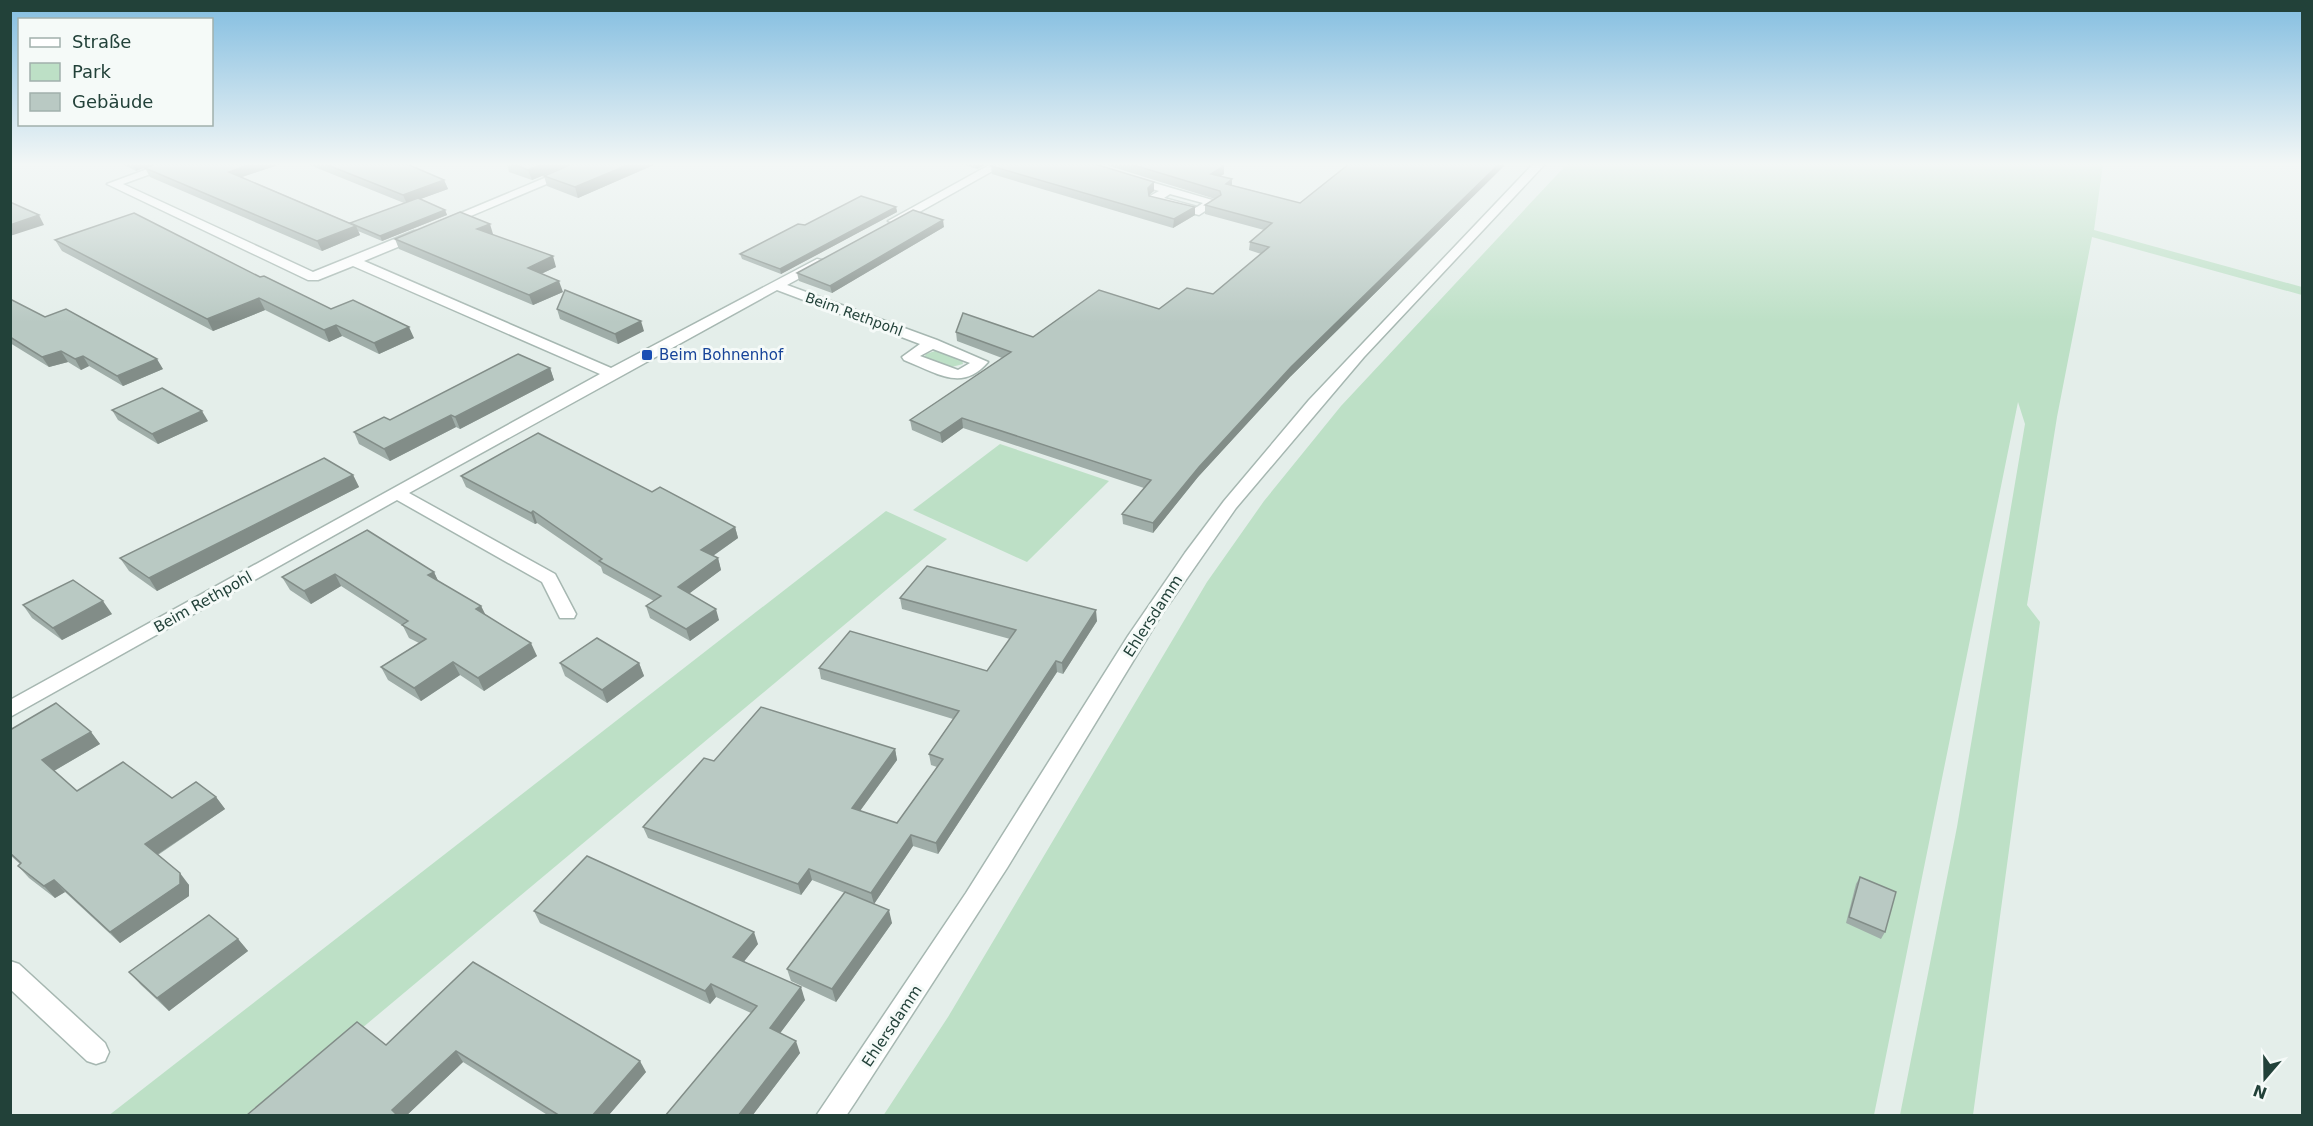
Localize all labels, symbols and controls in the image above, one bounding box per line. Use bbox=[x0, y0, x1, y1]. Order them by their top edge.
legend bbox=[18, 18, 213, 126]
text: Straße bbox=[72, 31, 131, 52]
text: Park bbox=[72, 61, 111, 82]
text: Gebäude bbox=[72, 91, 153, 112]
street label: Beim Rethpohl bbox=[803, 289, 905, 339]
place label: Beim Bohnenhof bbox=[659, 346, 784, 364]
marker: Beim Bohnenhof bbox=[640, 348, 654, 362]
street label: Beim Rethpohl bbox=[151, 568, 255, 636]
street label: Ehlersdamm bbox=[1120, 572, 1186, 660]
street label: Ehlersdamm bbox=[858, 982, 926, 1070]
north arrow bbox=[2235, 1048, 2295, 1108]
text: N bbox=[2250, 1080, 2270, 1103]

